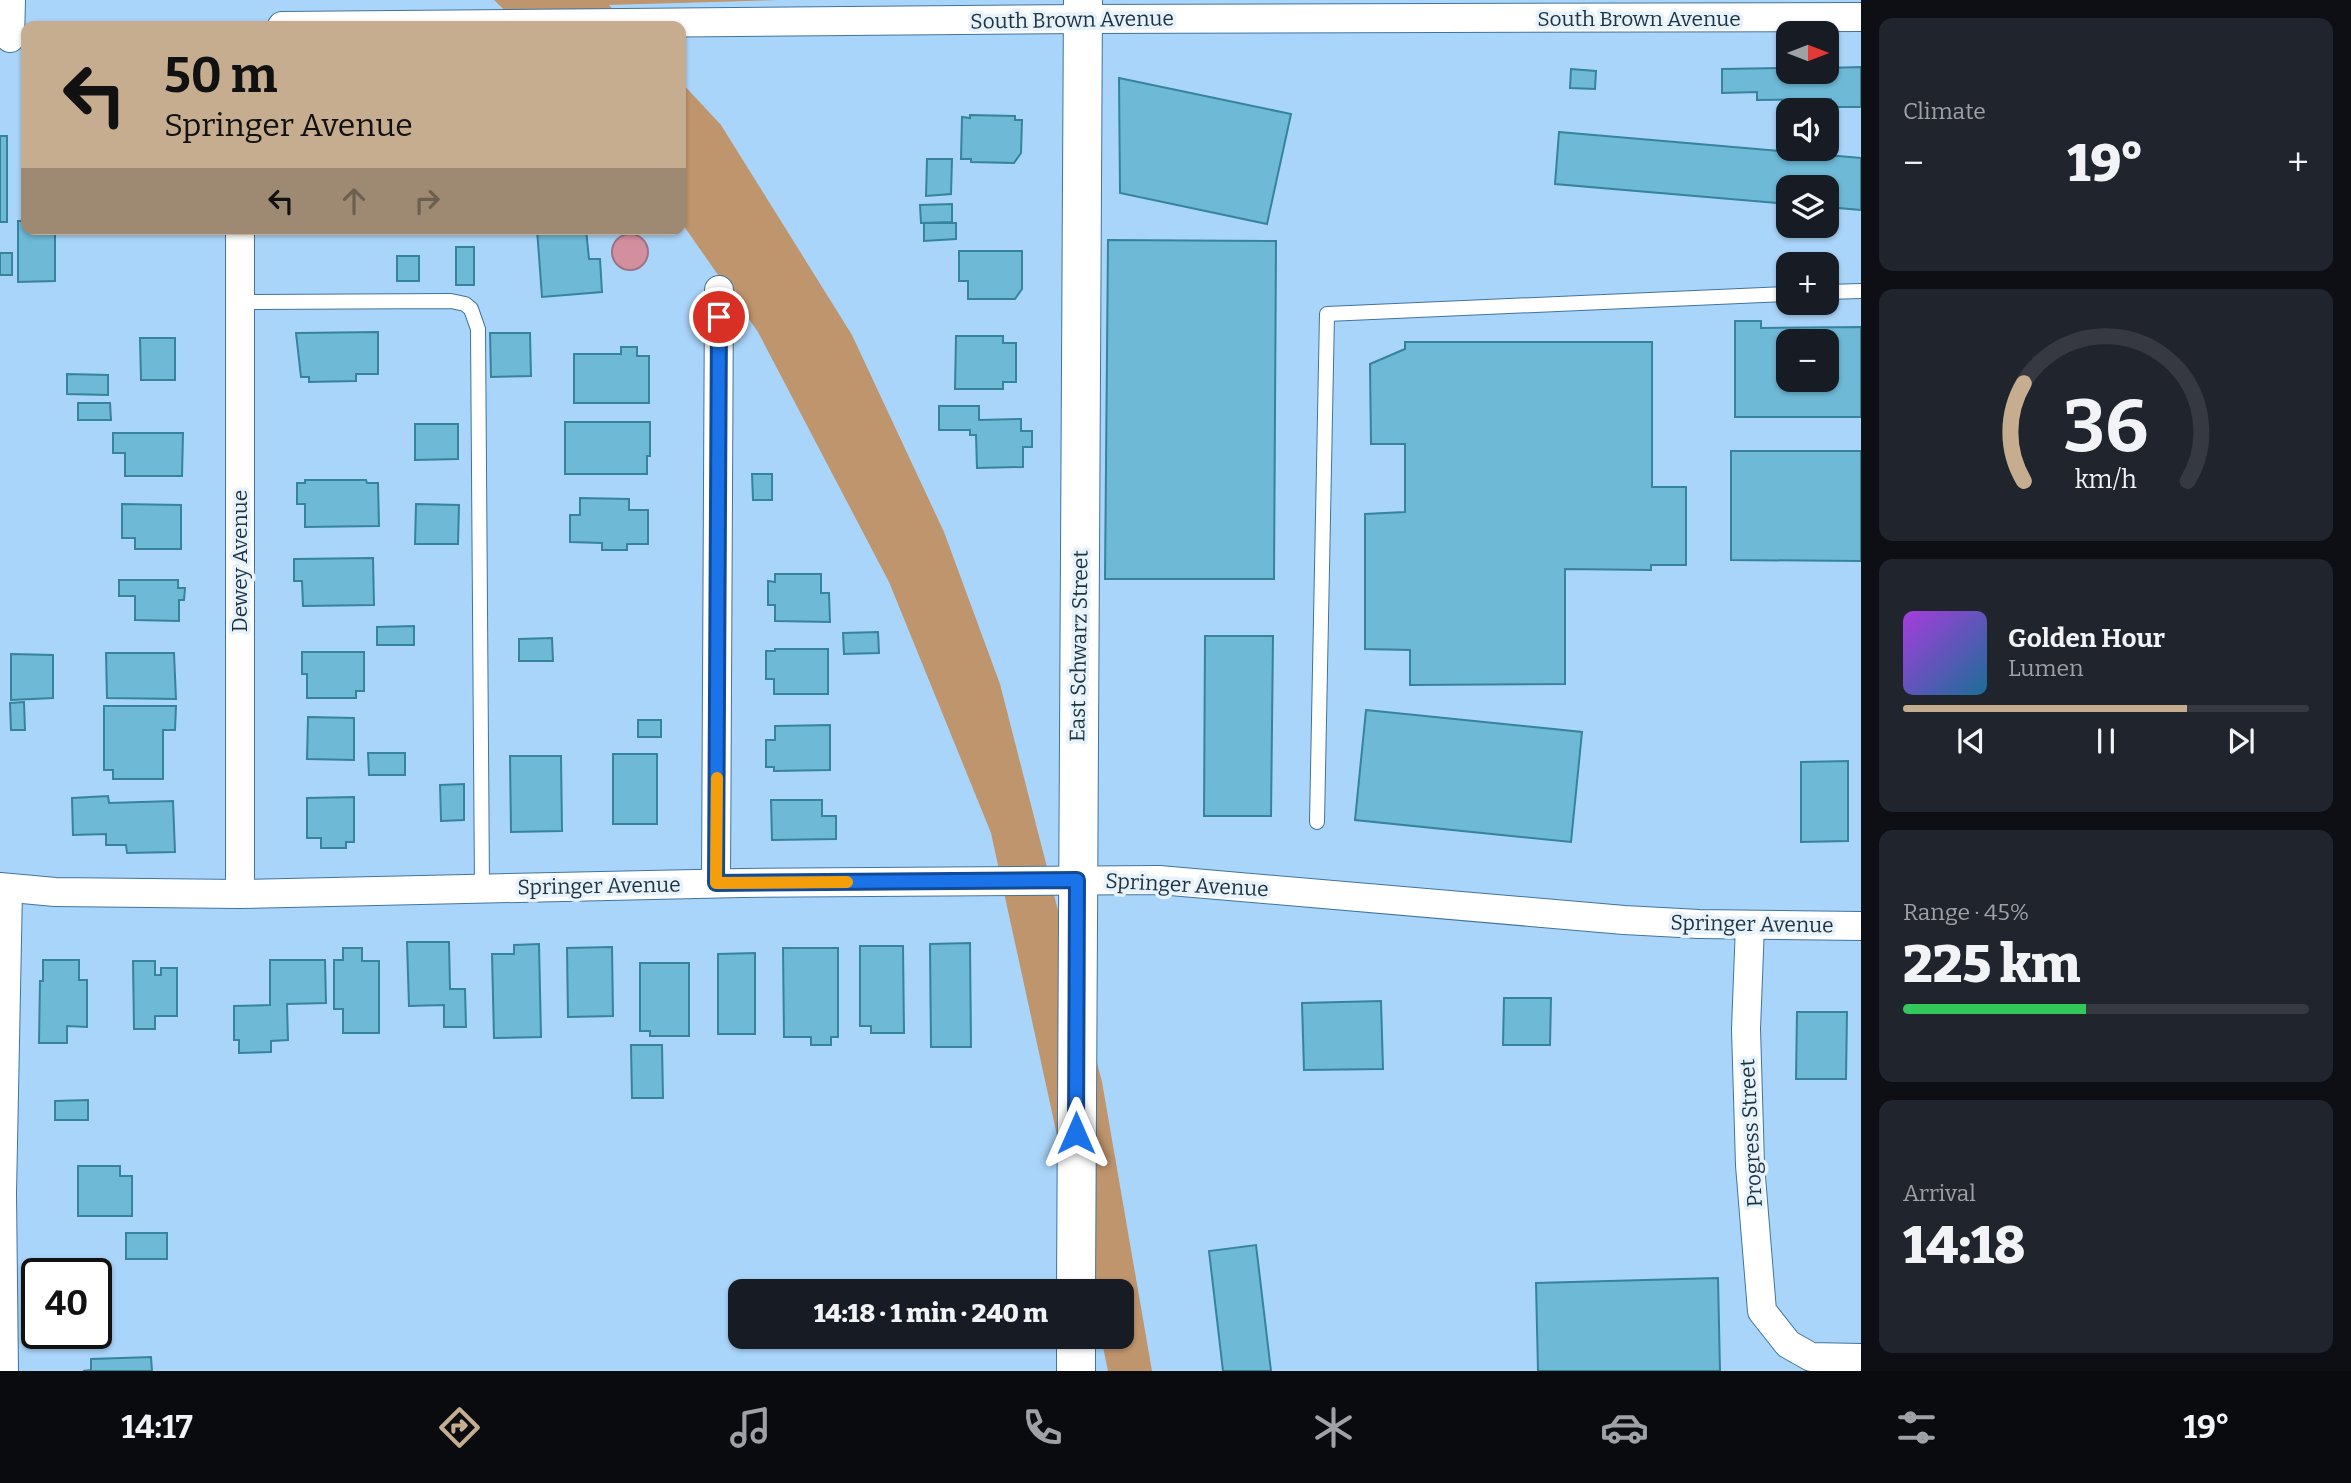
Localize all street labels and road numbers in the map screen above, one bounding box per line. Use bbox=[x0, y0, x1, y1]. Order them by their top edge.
street label: South Brown Avenue bbox=[970, 5, 1174, 35]
street label: South Brown Avenue bbox=[1537, 6, 1741, 32]
street label: Dewey Avenue bbox=[227, 490, 253, 632]
street label: East Schwarz Street bbox=[1064, 549, 1094, 742]
street label: Springer Avenue bbox=[1105, 868, 1269, 902]
street label: Springer Avenue bbox=[517, 872, 681, 900]
street label: Springer Avenue bbox=[1670, 910, 1834, 938]
street label: Progress Street bbox=[1734, 1058, 1768, 1208]

